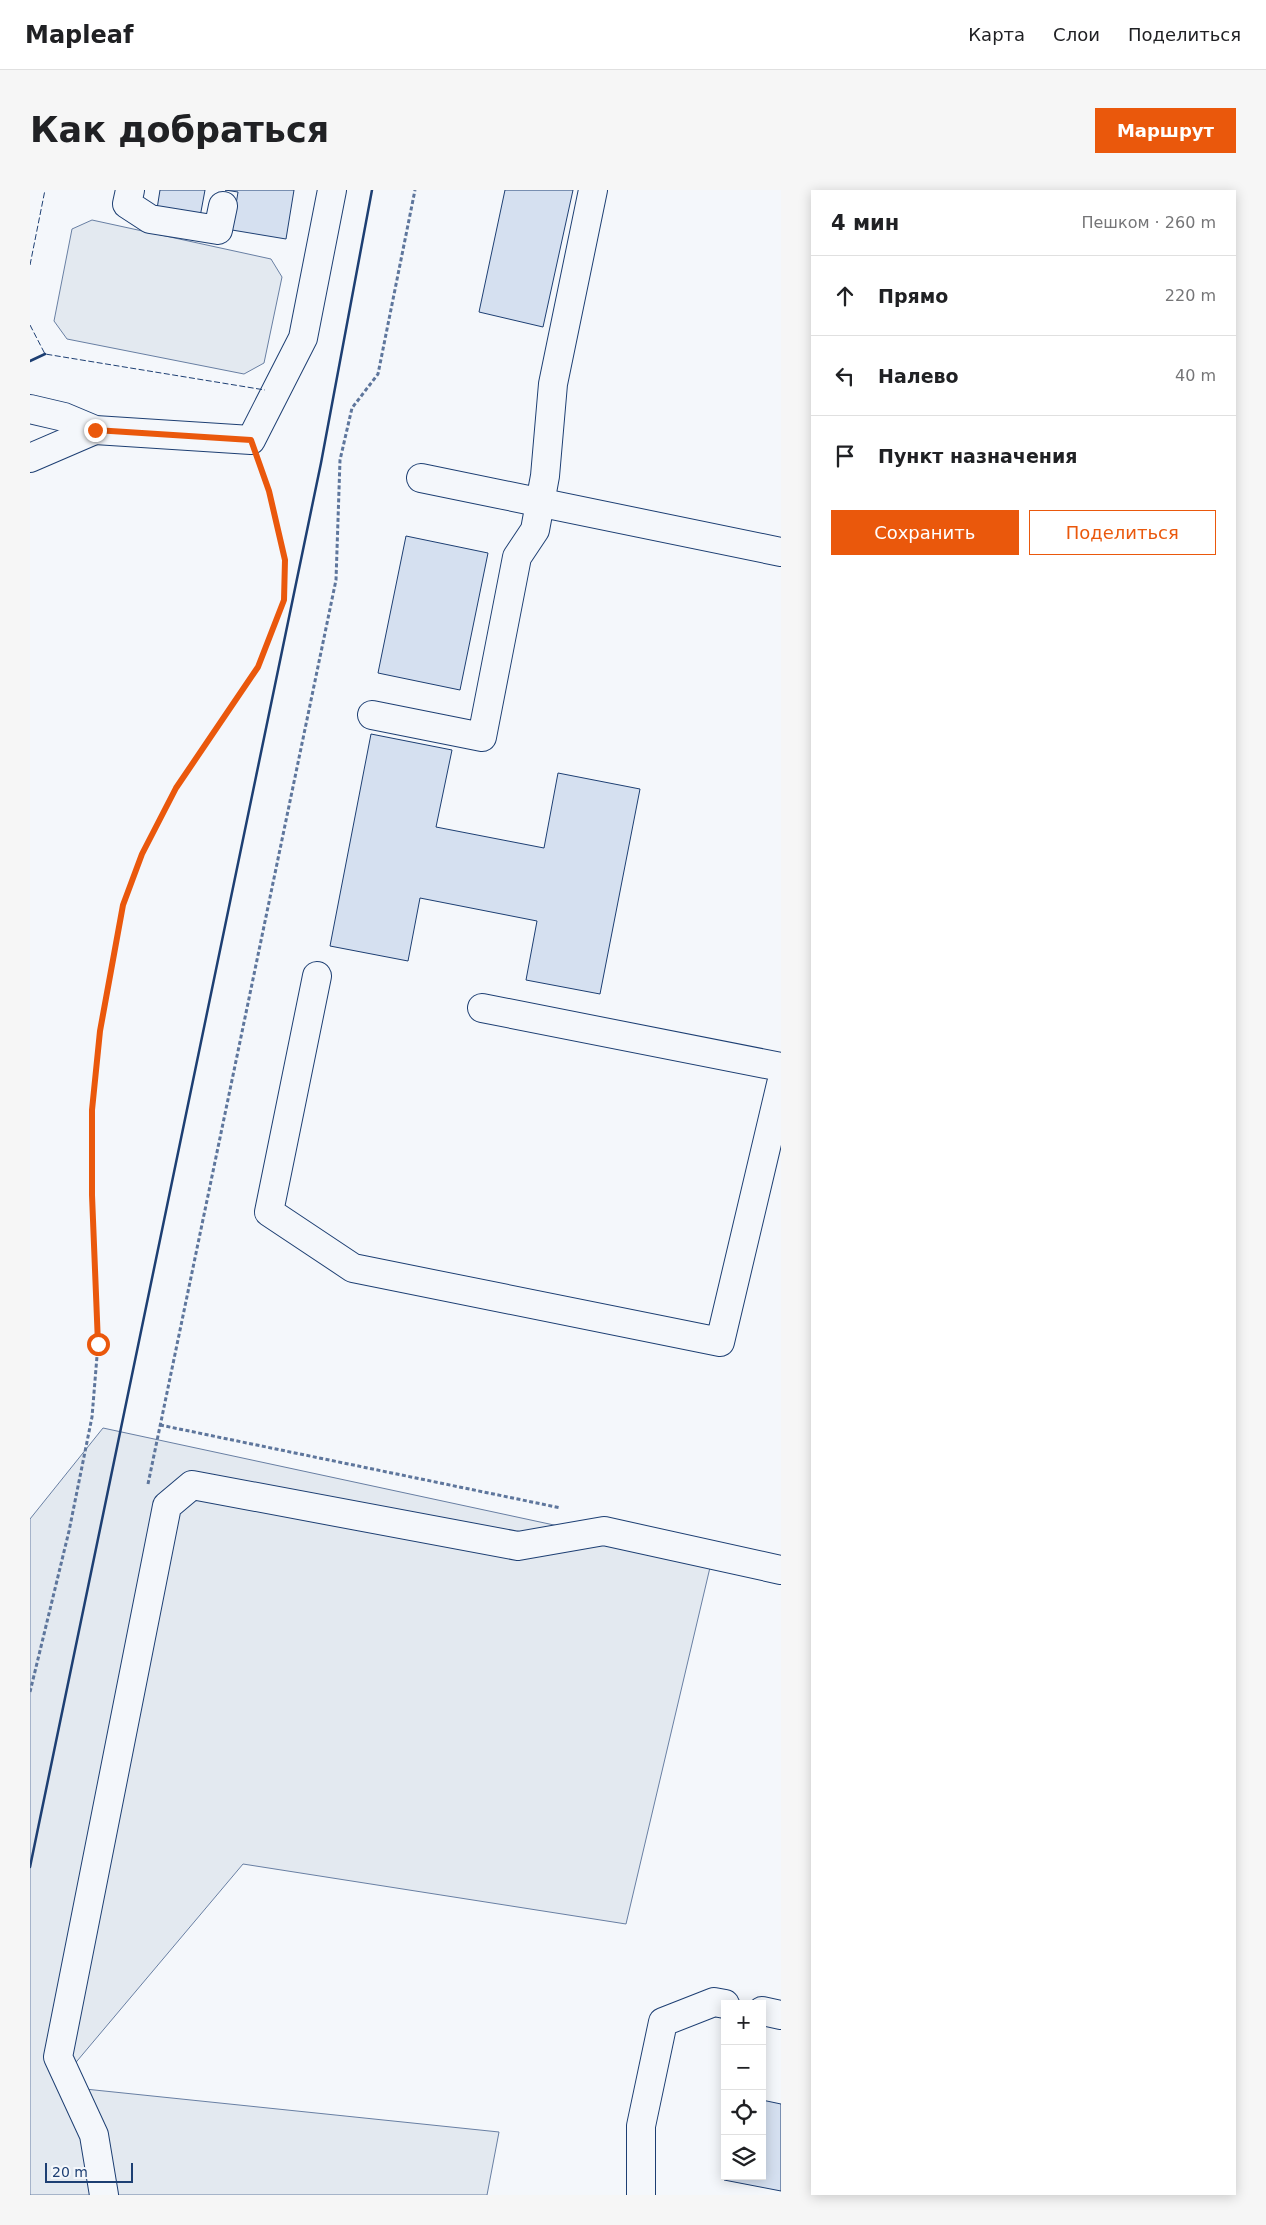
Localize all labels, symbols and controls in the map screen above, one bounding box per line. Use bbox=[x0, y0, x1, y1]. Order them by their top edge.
text: Mapleaf bbox=[25, 21, 133, 49]
text: Карта bbox=[968, 24, 1025, 45]
text: Слои bbox=[1053, 24, 1100, 45]
text: Поделиться bbox=[1128, 24, 1241, 45]
button: Маршрут bbox=[1095, 108, 1236, 153]
text: Как добраться bbox=[30, 110, 329, 150]
text: 4 мин bbox=[831, 211, 899, 235]
text: Пешком · 260 m bbox=[1081, 213, 1216, 232]
icon: ahead bbox=[831, 282, 859, 310]
text: Прямо bbox=[878, 285, 948, 307]
text: 220 m bbox=[1165, 286, 1216, 305]
icon: left bbox=[831, 362, 859, 390]
text: Налево bbox=[878, 365, 959, 387]
text: 40 m bbox=[1175, 366, 1216, 385]
route end bbox=[84, 419, 107, 442]
icon: arrive bbox=[831, 442, 859, 470]
text: Пункт назначения bbox=[878, 445, 1077, 467]
button: Сохранить bbox=[831, 510, 1019, 555]
button: Поделиться bbox=[1029, 510, 1216, 555]
route start bbox=[87, 1333, 110, 1356]
map controls bbox=[721, 2000, 766, 2180]
button: + bbox=[721, 2000, 766, 2045]
button: − bbox=[721, 2045, 766, 2090]
button: locate bbox=[721, 2090, 766, 2135]
button: layers bbox=[721, 2135, 766, 2180]
scale bar bbox=[45, 2160, 132, 2183]
text: 20 m bbox=[52, 2164, 88, 2180]

